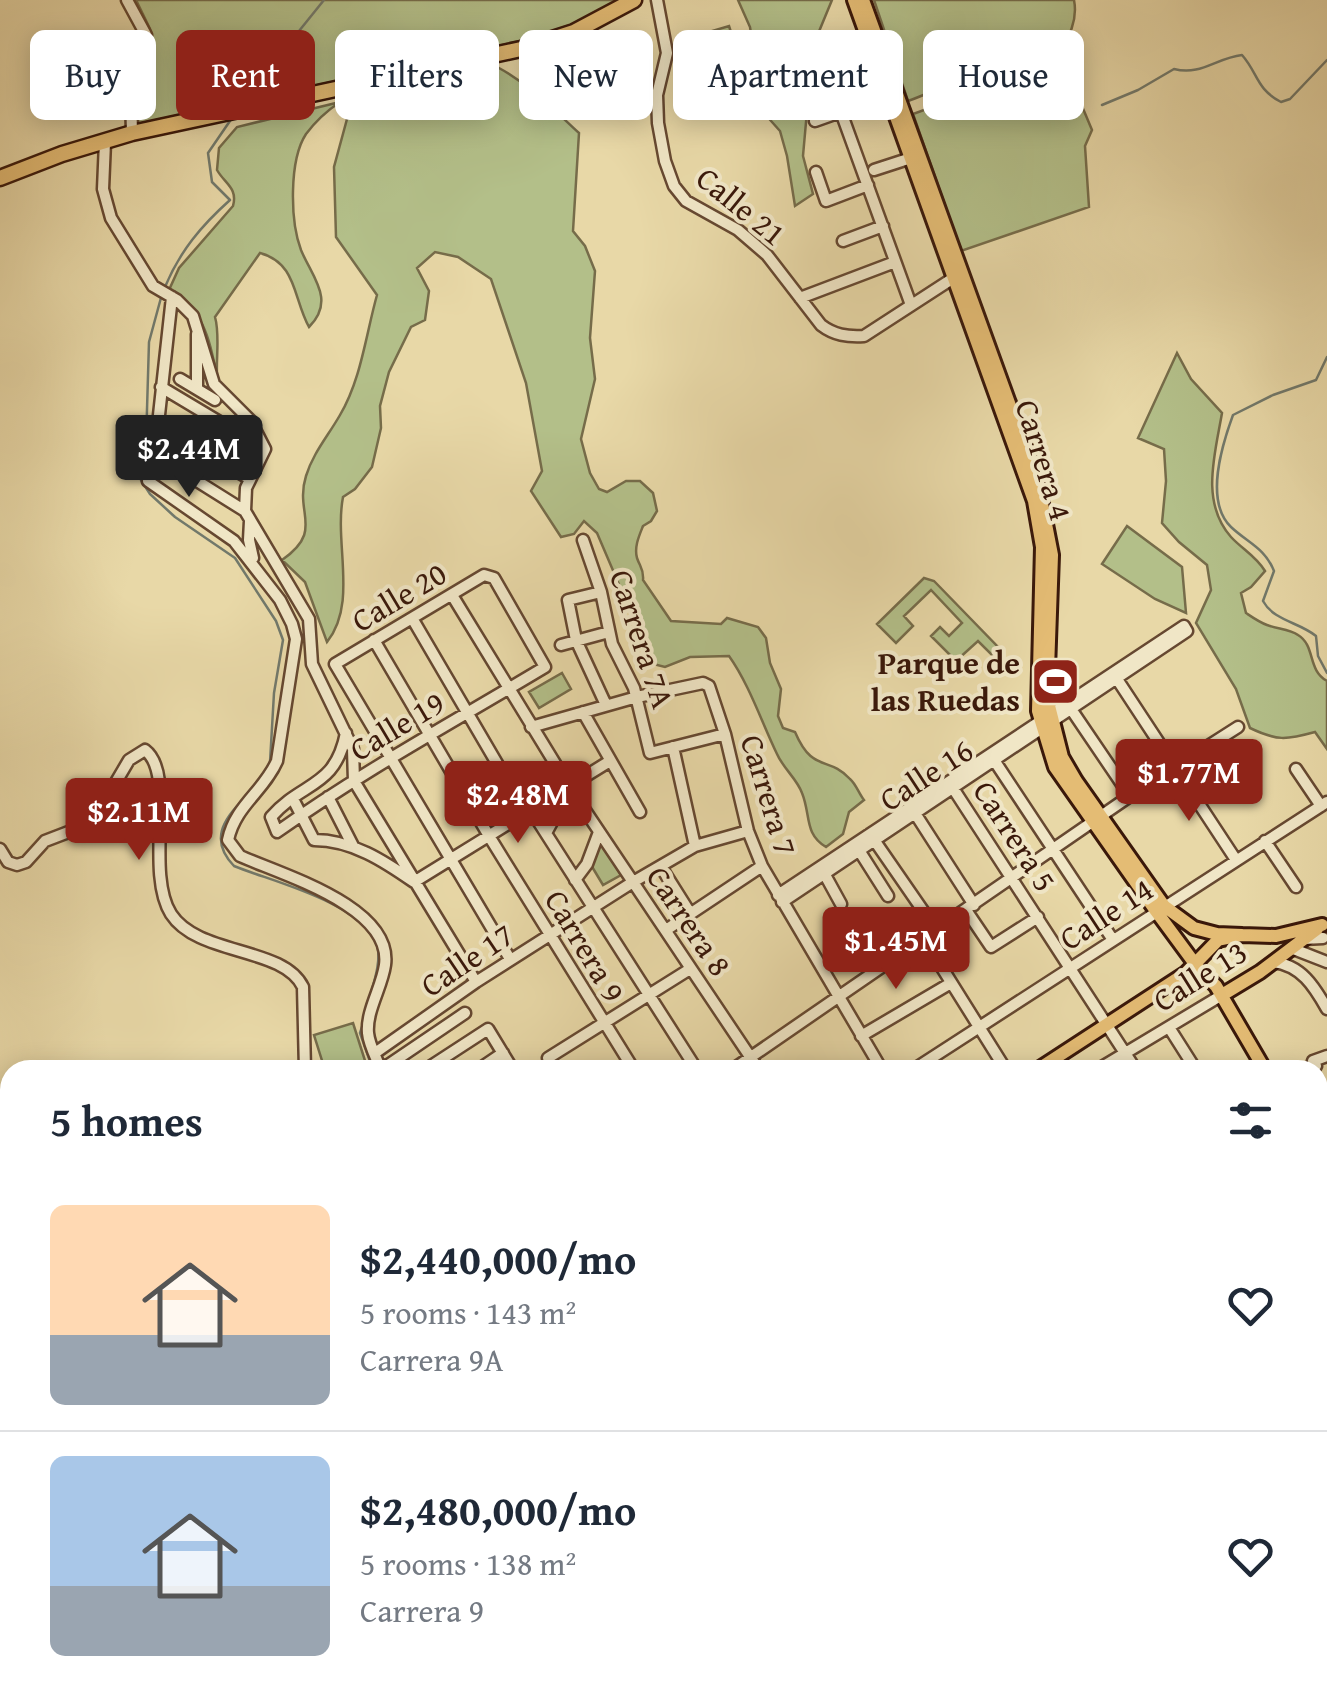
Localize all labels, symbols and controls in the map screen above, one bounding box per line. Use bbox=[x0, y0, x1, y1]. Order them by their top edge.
chip: Buy bbox=[30, 30, 156, 120]
chip: Rent bbox=[176, 30, 315, 120]
chip: Filters bbox=[335, 30, 499, 120]
chip: New bbox=[519, 30, 653, 120]
chip: Apartment bbox=[673, 30, 903, 120]
chip: House bbox=[923, 30, 1084, 120]
street label: Calle 21 bbox=[686, 155, 796, 256]
street label: Carrera 4 bbox=[1004, 394, 1085, 526]
pin: $2.44M bbox=[108, 415, 270, 500]
text: $2.44M bbox=[138, 424, 240, 471]
street label: Calle 20 bbox=[342, 550, 455, 643]
street label: Carrera 7A bbox=[598, 563, 687, 715]
place label: Parque de las Ruedas bbox=[870, 639, 1020, 723]
sports icon: Parque de las Ruedas bbox=[1029, 655, 1081, 707]
street label: Calle 19 bbox=[340, 679, 453, 772]
street label: Calle 16 bbox=[870, 727, 982, 822]
street label: Carrera 7 bbox=[729, 729, 810, 861]
pin: $1.77M bbox=[1108, 739, 1270, 824]
text: $1.77M bbox=[1138, 748, 1240, 795]
pin: $2.48M bbox=[437, 761, 599, 846]
text: $2.48M bbox=[467, 770, 569, 817]
street label: Carrera 5 bbox=[962, 771, 1069, 900]
pin: $2.11M bbox=[58, 778, 220, 863]
text: $2.11M bbox=[88, 787, 190, 834]
street label: Carrera 8 bbox=[635, 856, 744, 985]
street label: Calle 14 bbox=[1050, 866, 1162, 961]
street label: Carrera 9 bbox=[533, 881, 637, 1011]
pin: $1.45M bbox=[815, 907, 977, 992]
street label: Calle 17 bbox=[411, 911, 523, 1008]
text: $1.45M bbox=[845, 916, 947, 963]
street label: Calle 13 bbox=[1143, 928, 1256, 1023]
text: 5 homes bbox=[50, 1090, 203, 1151]
icon: filters bbox=[1223, 1093, 1278, 1148]
text: $2,440,000/mo bbox=[360, 1228, 636, 1289]
icon: home bbox=[130, 1245, 250, 1365]
icon: heart bbox=[1223, 1278, 1278, 1333]
text: 5 rooms · 143 m² bbox=[360, 1289, 576, 1336]
text: Carrera 9A bbox=[360, 1336, 503, 1383]
text: $2,480,000/mo bbox=[360, 1479, 636, 1540]
icon: home bbox=[130, 1496, 250, 1616]
icon: heart bbox=[1223, 1529, 1278, 1584]
text: 5 rooms · 138 m² bbox=[360, 1540, 576, 1587]
text: Carrera 9 bbox=[360, 1587, 484, 1634]

